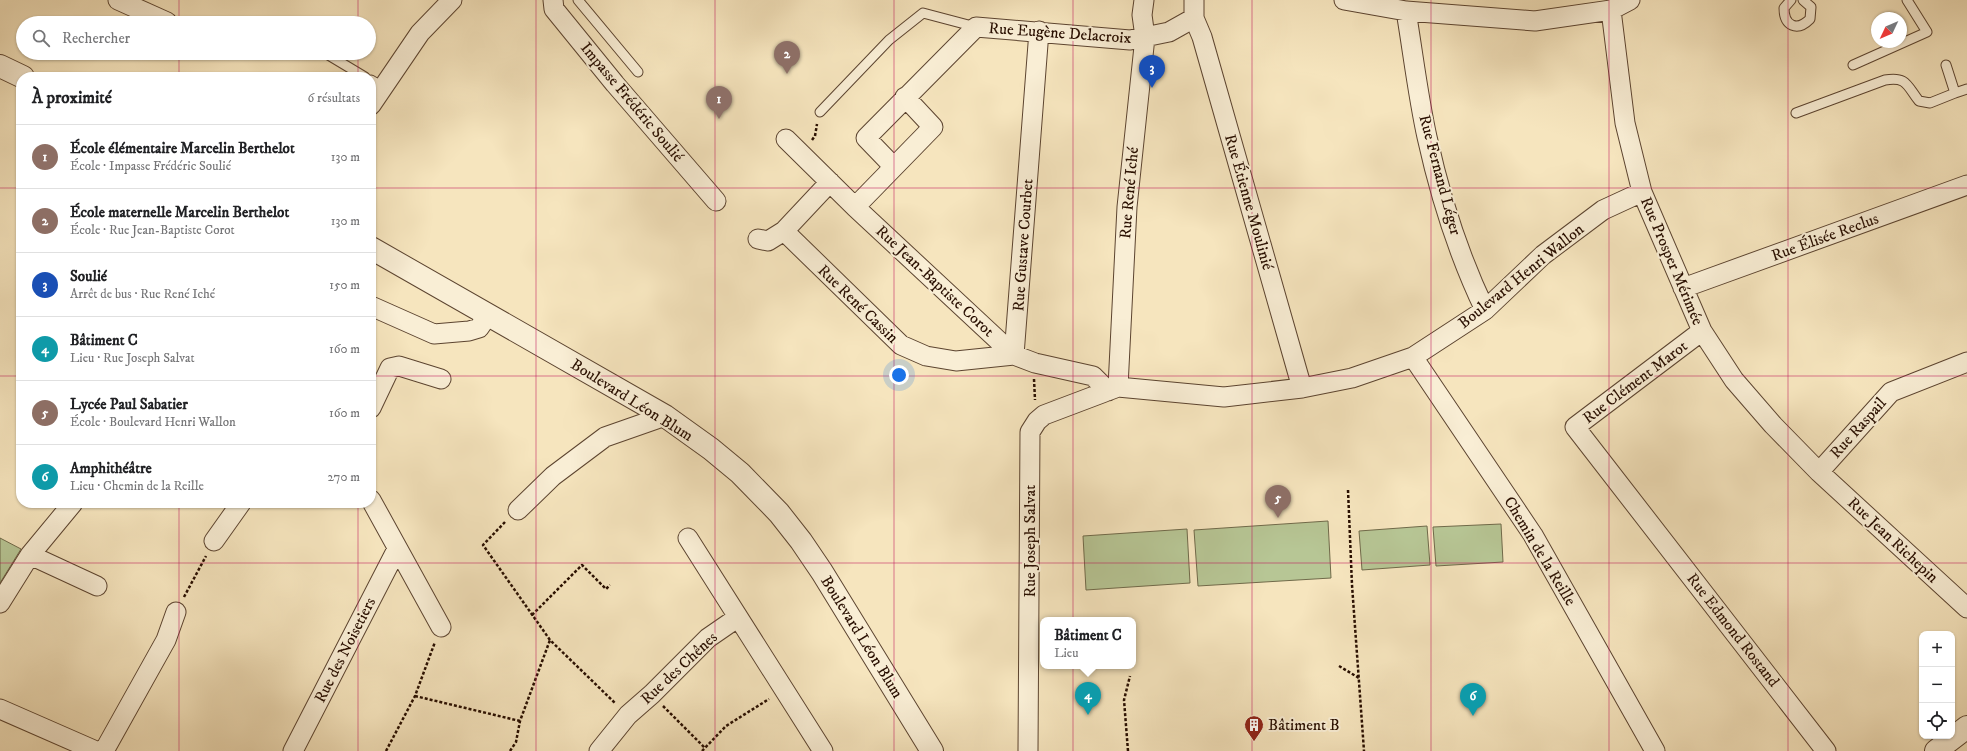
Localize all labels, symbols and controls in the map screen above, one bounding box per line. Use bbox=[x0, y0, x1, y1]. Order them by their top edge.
north arrow bbox=[1871, 12, 1907, 48]
search box bbox=[16, 16, 376, 60]
street label: Rue Eugène Delacroix bbox=[988, 18, 1132, 48]
icon: search bbox=[30, 27, 52, 49]
text: Rechercher bbox=[62, 29, 130, 48]
street label: Impasse Frédéric Soulié bbox=[576, 38, 688, 166]
pin: 2 bbox=[774, 41, 800, 74]
pin: 3 bbox=[1139, 55, 1165, 88]
pin: 1 bbox=[706, 86, 732, 119]
text: À proximité bbox=[32, 87, 112, 109]
text: 6 résultats bbox=[308, 90, 360, 106]
street label: Rue Fernand Léger bbox=[1414, 113, 1466, 237]
street label: Rue Étienne Moulinié bbox=[1220, 132, 1278, 273]
text: École élémentaire Marcelin Berthelot bbox=[70, 139, 295, 158]
street label: Rue René Iché bbox=[1115, 146, 1143, 240]
text: 1 bbox=[43, 149, 47, 165]
text: 130 m bbox=[331, 149, 360, 165]
text: École · Impasse Frédéric Soulié bbox=[70, 158, 231, 174]
street label: Rue Gustave Courbet bbox=[1008, 178, 1038, 312]
street label: Rue Prosper Mérimée bbox=[1636, 194, 1708, 328]
text: École maternelle Marcelin Berthelot bbox=[70, 203, 289, 222]
street label: Rue Élisée Reclus bbox=[1769, 208, 1881, 266]
text: 2 bbox=[42, 213, 48, 229]
text: 130 m bbox=[331, 213, 360, 229]
street label: Boulevard Henri Wallon bbox=[1454, 219, 1588, 333]
street label: Rue Jean-Baptiste Corot bbox=[872, 221, 998, 341]
text: École · Rue Jean-Baptiste Corot bbox=[70, 222, 235, 238]
street label: Rue René Cassin bbox=[813, 260, 903, 348]
text: Soulié bbox=[70, 267, 107, 286]
text: 3 bbox=[43, 277, 47, 293]
text: 150 m bbox=[329, 277, 360, 293]
text: Arrêt de bus · Rue René Iché bbox=[70, 286, 215, 302]
text: Bâtiment C bbox=[70, 331, 138, 350]
street label: Rue Clément Marot bbox=[1579, 336, 1691, 428]
text: 4 bbox=[41, 341, 49, 357]
text: 160 m bbox=[329, 341, 360, 357]
text: Lieu · Rue Joseph Salvat bbox=[70, 350, 195, 366]
street label: Boulevard Léon Blum bbox=[567, 354, 697, 446]
your location bbox=[889, 365, 909, 385]
street label: Rue Raspail bbox=[1825, 393, 1891, 463]
text: Lycée Paul Sabatier bbox=[70, 395, 188, 414]
text: 5 bbox=[42, 405, 48, 421]
text: 160 m bbox=[329, 405, 360, 421]
text: École · Boulevard Henri Wallon bbox=[70, 414, 236, 430]
text: Amphithéâtre bbox=[70, 459, 152, 478]
text: 6 bbox=[42, 469, 48, 485]
text: 270 m bbox=[328, 469, 360, 485]
text: Lieu · Chemin de la Reille bbox=[70, 478, 204, 494]
street label: Rue Joseph Salvat bbox=[1020, 485, 1040, 597]
pin: 5 bbox=[1265, 485, 1291, 518]
street label: Chemin de la Reille bbox=[1499, 493, 1581, 610]
street label: Rue Jean Richepin bbox=[1843, 493, 1943, 588]
street label: Rue Edmond Rostand bbox=[1682, 569, 1784, 691]
street label: Boulevard Léon Blum bbox=[816, 572, 908, 702]
street label: Rue des Noisetiers bbox=[310, 594, 380, 706]
popup bbox=[1040, 617, 1136, 669]
text: Bâtiment C bbox=[1054, 626, 1122, 645]
street label: Rue des Chênes bbox=[636, 627, 722, 709]
map controls bbox=[1919, 631, 1955, 739]
button: + bbox=[1919, 631, 1955, 667]
text: Lieu bbox=[1054, 645, 1079, 661]
button: − bbox=[1919, 667, 1955, 703]
pin: 4 bbox=[1075, 682, 1101, 715]
pin: 6 bbox=[1460, 683, 1486, 716]
button: locate bbox=[1919, 703, 1955, 739]
building icon: Bâtiment B bbox=[1243, 714, 1265, 742]
place label: Bâtiment B bbox=[1268, 715, 1340, 735]

